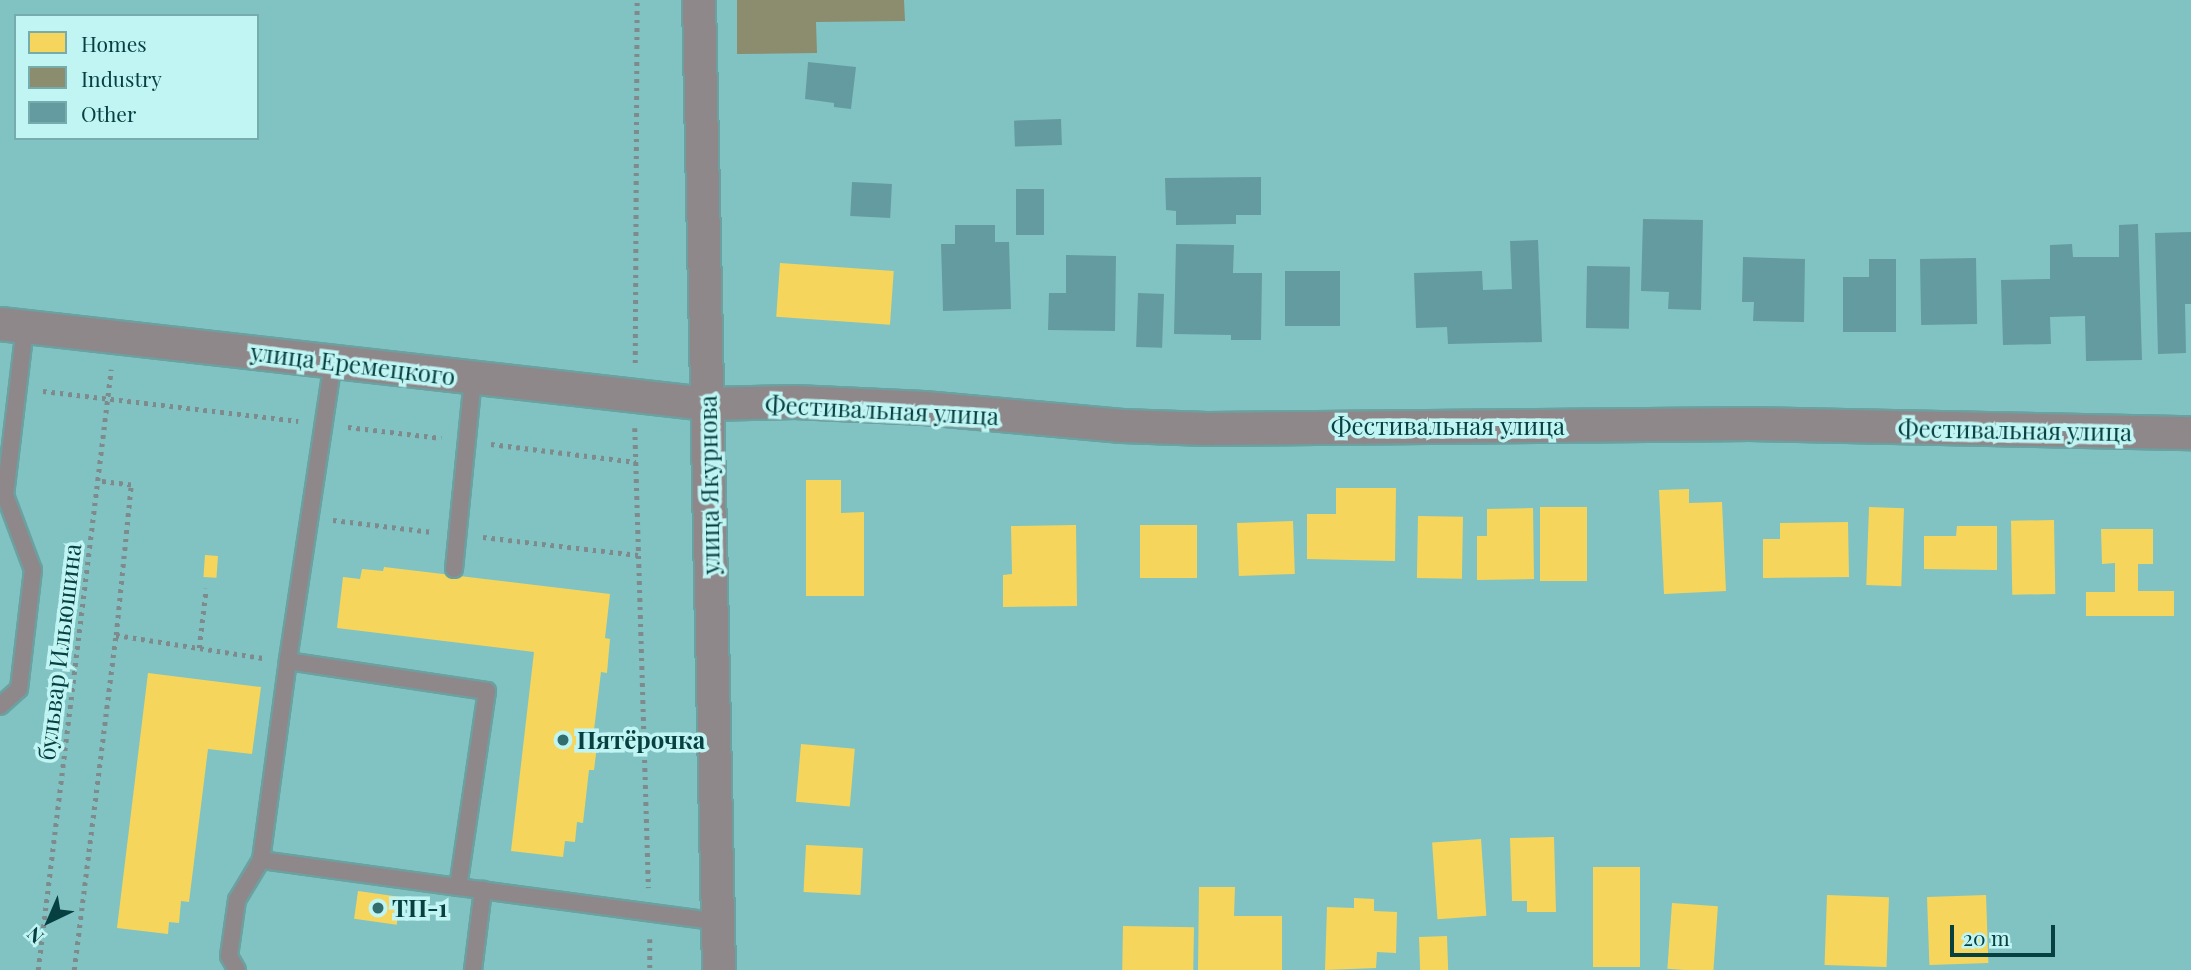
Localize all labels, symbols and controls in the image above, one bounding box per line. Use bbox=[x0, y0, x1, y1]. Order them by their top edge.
legend bbox=[14, 14, 259, 140]
text: Homes bbox=[81, 29, 147, 57]
text: Industry bbox=[81, 64, 162, 92]
text: Other bbox=[81, 99, 136, 127]
street label: улица Еремецкого bbox=[249, 337, 457, 391]
street label: Фестивальная улица bbox=[764, 390, 1000, 430]
street label: улица Якурнова bbox=[693, 395, 725, 575]
street label: Фестивальная улица bbox=[1331, 412, 1565, 440]
street label: Фестивальная улица bbox=[1898, 414, 2132, 446]
street label: бульвар Ильюшина bbox=[31, 542, 87, 762]
place label: Пятёрочка bbox=[577, 726, 705, 754]
marker: Пятёрочка bbox=[555, 732, 571, 748]
north arrow bbox=[14, 886, 84, 956]
place label: ТП-1 bbox=[392, 894, 447, 922]
marker: ТП-1 bbox=[370, 900, 386, 916]
scale bar bbox=[1953, 911, 2058, 955]
text: N bbox=[20, 922, 48, 950]
text: 20 m bbox=[1963, 923, 2010, 951]

